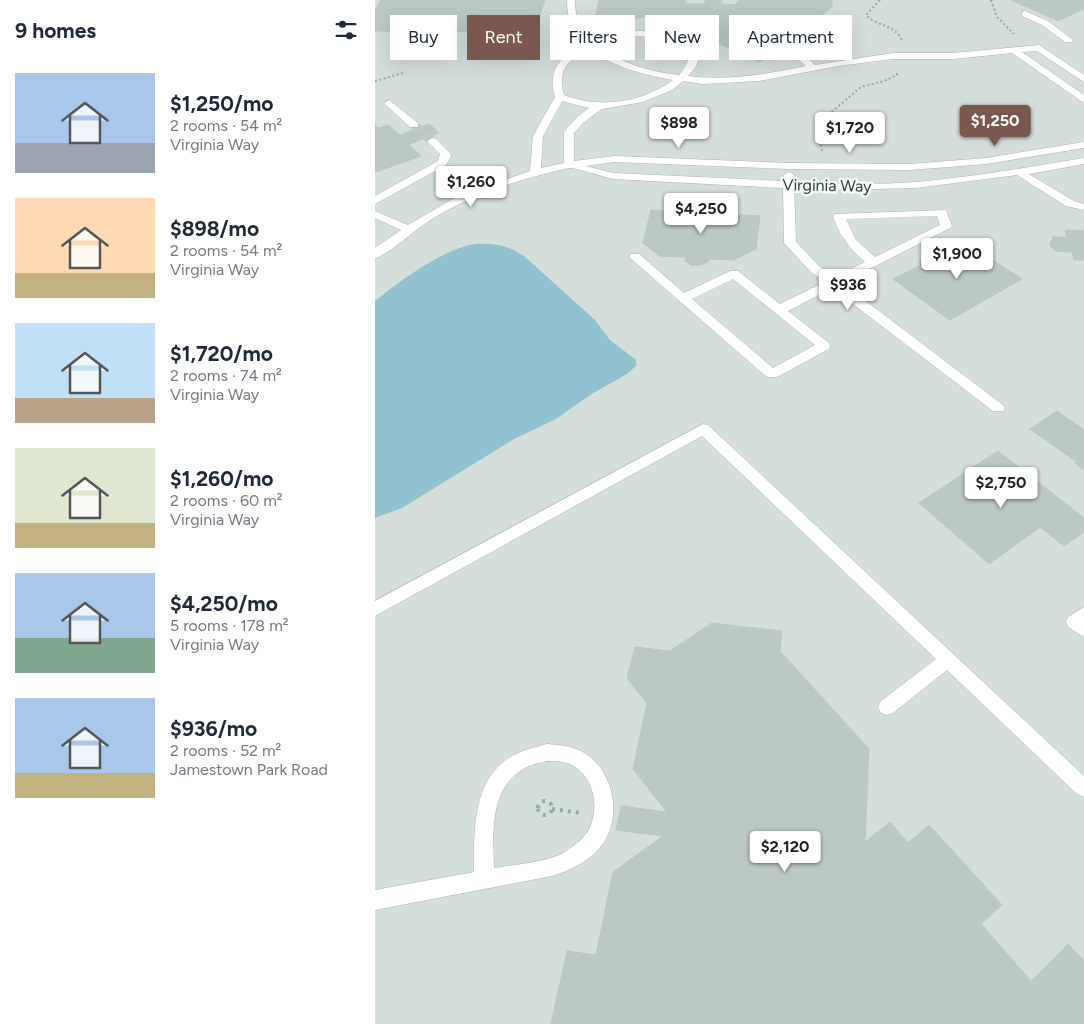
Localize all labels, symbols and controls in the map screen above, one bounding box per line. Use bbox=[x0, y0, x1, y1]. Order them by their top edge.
chip: Buy bbox=[390, 15, 457, 60]
chip: Rent bbox=[467, 15, 540, 60]
chip: Filters bbox=[550, 15, 635, 60]
chip: New bbox=[645, 15, 719, 60]
chip: Apartment bbox=[729, 15, 852, 60]
icon: filters bbox=[332, 16, 360, 44]
text: 9 homes bbox=[15, 18, 96, 43]
text: $1,250/mo bbox=[170, 91, 273, 116]
icon: home bbox=[55, 93, 115, 153]
pin: $1,250 bbox=[954, 104, 1036, 147]
pin: $898 bbox=[649, 106, 709, 149]
text: $1,250 bbox=[971, 111, 1019, 130]
pin: $1,720 bbox=[809, 112, 891, 154]
text: $898 bbox=[660, 113, 698, 132]
text: 2 rooms · 54 m² bbox=[170, 116, 282, 135]
text: $1,720 bbox=[826, 118, 874, 137]
text: Virginia Way bbox=[170, 135, 259, 154]
pin: $1,260 bbox=[430, 166, 512, 208]
text: $1,260 bbox=[447, 172, 495, 191]
street label: Virginia Way bbox=[782, 175, 872, 196]
pin: $4,250 bbox=[660, 192, 742, 235]
text: $4,250 bbox=[675, 199, 727, 218]
text: $898/mo bbox=[170, 216, 259, 241]
icon: home bbox=[55, 218, 115, 278]
pin: $1,900 bbox=[916, 238, 998, 280]
text: 2 rooms · 54 m² bbox=[170, 241, 282, 260]
text: $1,900 bbox=[932, 244, 982, 263]
text: Virginia Way bbox=[170, 260, 259, 279]
pin: $936 bbox=[818, 268, 878, 311]
text: $936 bbox=[830, 275, 866, 294]
text: $1,720/mo bbox=[170, 341, 273, 366]
icon: home bbox=[55, 343, 115, 403]
text: 2 rooms · 74 m² bbox=[170, 366, 282, 385]
text: Virginia Way bbox=[170, 385, 259, 404]
text: $1,260/mo bbox=[170, 466, 273, 491]
pin: $2,750 bbox=[960, 466, 1042, 509]
icon: home bbox=[55, 468, 115, 528]
text: $2,750 bbox=[976, 473, 1026, 492]
text: 2 rooms · 60 m² bbox=[170, 491, 283, 510]
text: Virginia Way bbox=[170, 510, 259, 529]
text: $4,250/mo bbox=[170, 591, 278, 616]
icon: home bbox=[55, 593, 115, 653]
text: 5 rooms · 178 m² bbox=[170, 616, 289, 635]
text: Virginia Way bbox=[170, 635, 259, 654]
text: $936/mo bbox=[170, 716, 257, 741]
icon: home bbox=[55, 718, 115, 778]
text: 2 rooms · 52 m² bbox=[170, 741, 281, 760]
text: Jamestown Park Road bbox=[170, 760, 328, 779]
pin: $2,120 bbox=[744, 830, 826, 873]
text: $2,120 bbox=[761, 837, 809, 856]

